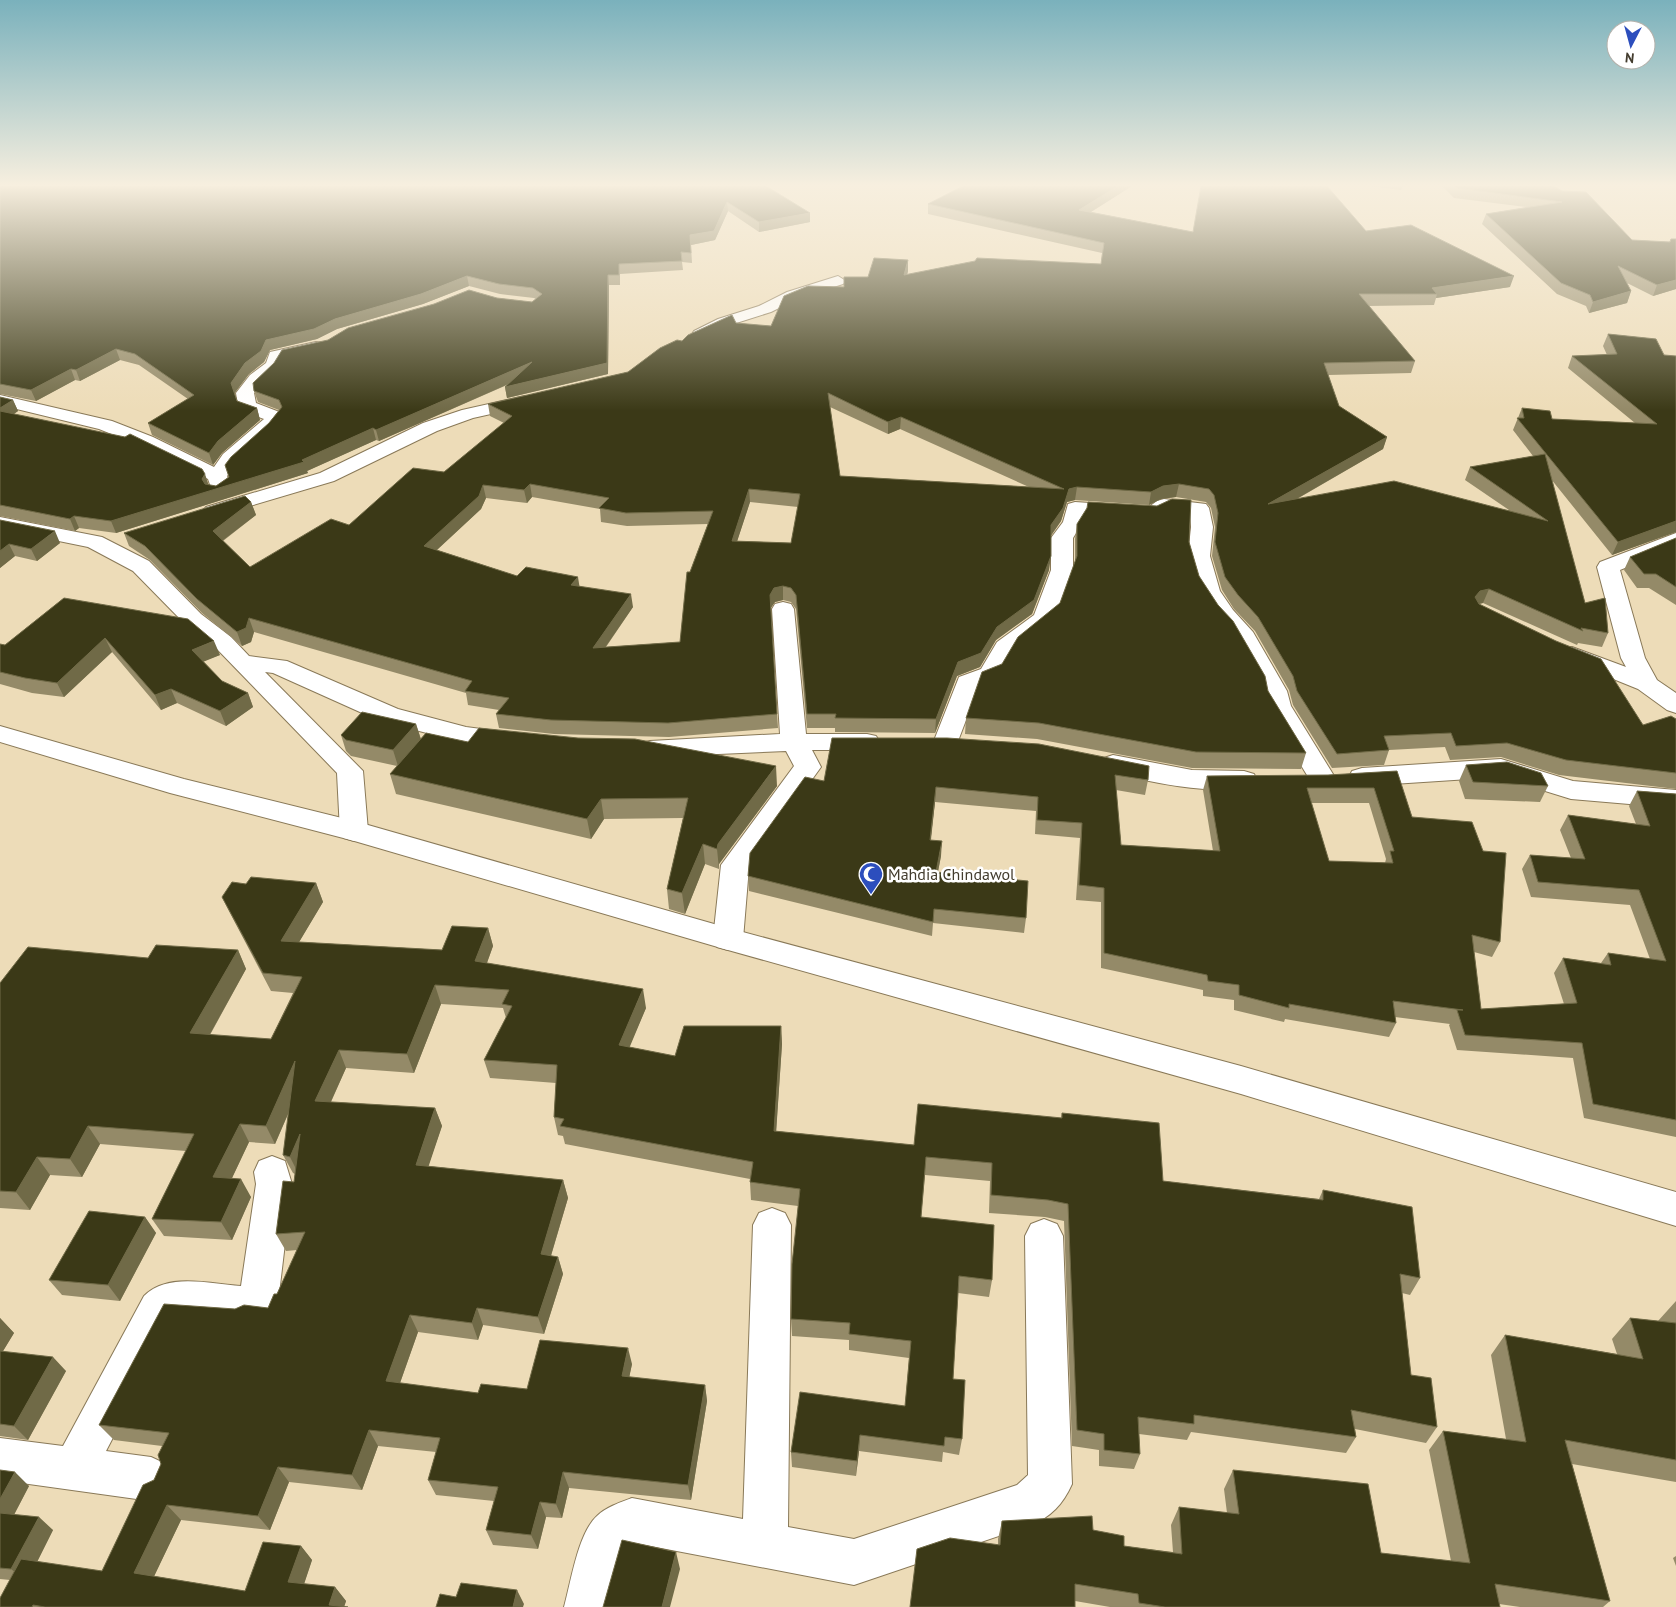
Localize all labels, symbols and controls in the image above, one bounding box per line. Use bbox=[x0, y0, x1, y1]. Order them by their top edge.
north arrow bbox=[1606, 20, 1656, 70]
text: N bbox=[1624, 48, 1635, 67]
mosque icon: Mahdia Chindawol bbox=[858, 861, 884, 895]
place label: Mahdia Chindawol bbox=[888, 864, 1015, 884]

